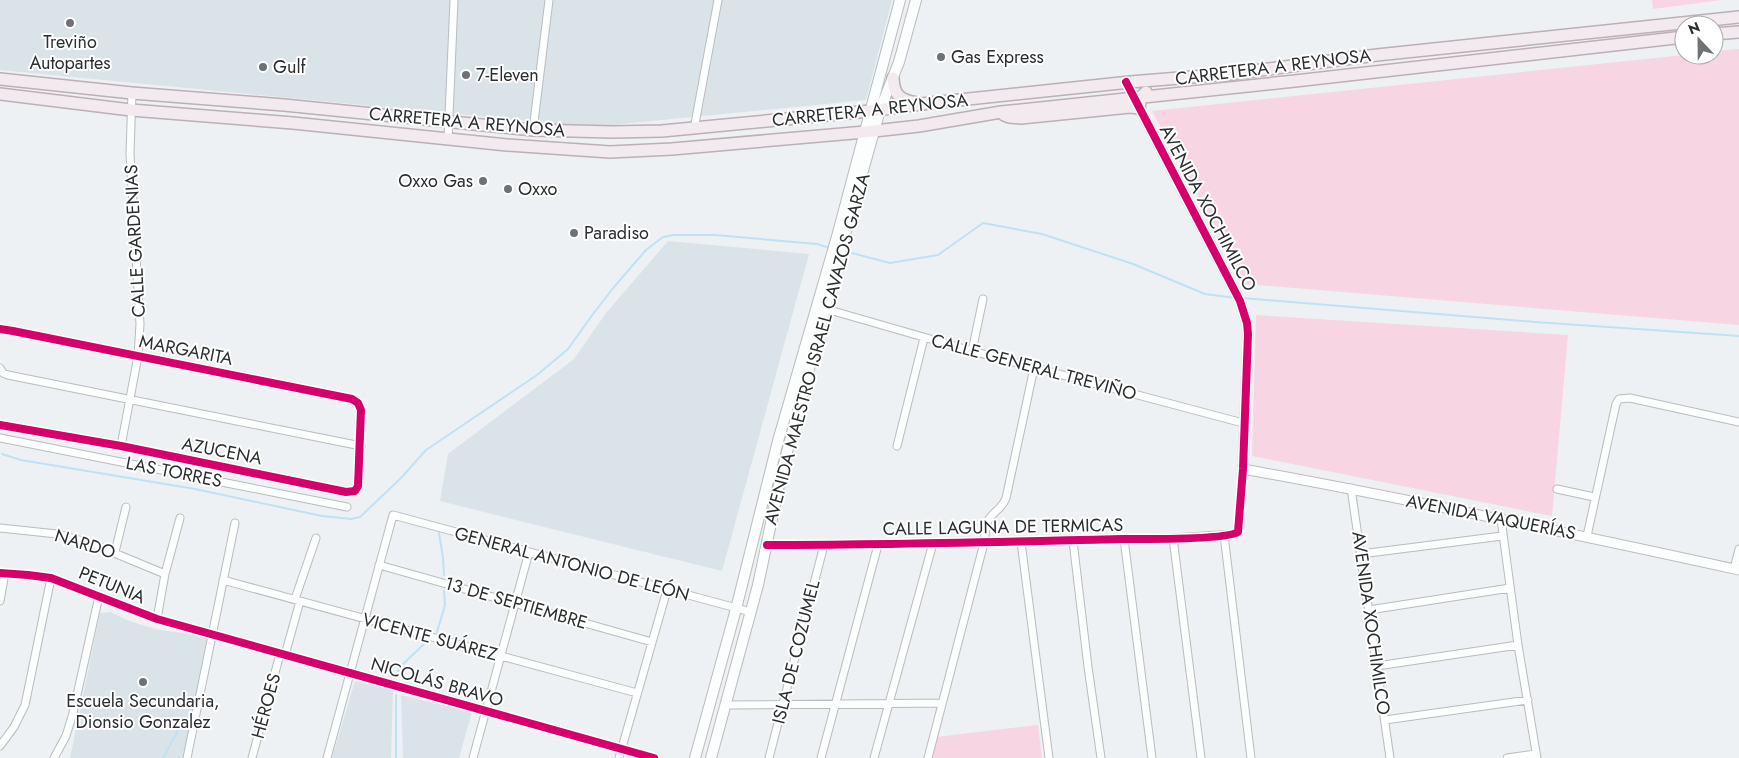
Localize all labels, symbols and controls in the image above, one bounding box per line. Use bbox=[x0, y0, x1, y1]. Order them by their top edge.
north arrow bbox=[1674, 15, 1724, 65]
marker: Treviño Autopartes bbox=[64, 17, 76, 29]
text: N bbox=[1685, 17, 1703, 39]
place label: Treviño Autopartes bbox=[29, 29, 111, 76]
street label: CARRETERA A REYNOSA bbox=[1174, 42, 1372, 92]
place label: Gas Express bbox=[951, 44, 1044, 70]
marker: Gas Express bbox=[935, 51, 947, 63]
place label: Gulf bbox=[273, 54, 307, 80]
marker: Gulf bbox=[257, 61, 269, 73]
place label: 7-Eleven bbox=[476, 62, 539, 88]
marker: 7-Eleven bbox=[460, 69, 472, 81]
street label: CARRETERA A REYNOSA bbox=[771, 87, 969, 133]
street label: CARRETERA A REYNOSA bbox=[368, 100, 566, 144]
street label: AVENIDA XOCHIMILCO bbox=[1153, 120, 1263, 296]
street label: CALLE GARDENIAS bbox=[118, 164, 152, 318]
place label: Oxxo Gas bbox=[398, 168, 473, 194]
street label: AVENIDA MAESTRO ISRAEL CAVAZOS GARZA bbox=[758, 170, 877, 528]
marker: Oxxo Gas bbox=[477, 175, 489, 187]
place label: Oxxo bbox=[518, 176, 558, 202]
marker: Oxxo bbox=[502, 183, 514, 195]
place label: Paradiso bbox=[584, 220, 649, 246]
marker: Paradiso bbox=[568, 227, 580, 239]
street label: CALLE GENERAL TREVIÑO bbox=[929, 327, 1139, 407]
street label: MARGARITA bbox=[137, 328, 235, 372]
street label: AZUCENA bbox=[180, 431, 264, 472]
street label: LAS TORRES bbox=[124, 450, 224, 494]
street label: AVENIDA VAQUERÍAS bbox=[1404, 488, 1578, 546]
street label: CALLE LAGUNA DE TERMICAS bbox=[883, 512, 1124, 542]
street label: GENERAL ANTONIO DE LEÓN bbox=[452, 520, 692, 608]
street label: NARDO bbox=[51, 522, 119, 566]
street label: AVENIDA XOCHIMILCO bbox=[1345, 529, 1397, 717]
street label: PETUNIA bbox=[75, 560, 149, 610]
street label: 13 DE SEPTIEMBRE bbox=[442, 570, 590, 636]
street label: ISLA DE COZUMEL bbox=[766, 577, 826, 727]
street label: VICENTE SUÁREZ bbox=[360, 606, 501, 668]
street label: NICOLÁS BRAVO bbox=[368, 651, 506, 713]
street label: HÉROES bbox=[245, 670, 287, 742]
marker: Escuela Secundaria, Dionsio Gonzalez bbox=[137, 676, 149, 688]
place label: Escuela Secundaria, Dionsio Gonzalez bbox=[66, 688, 220, 735]

